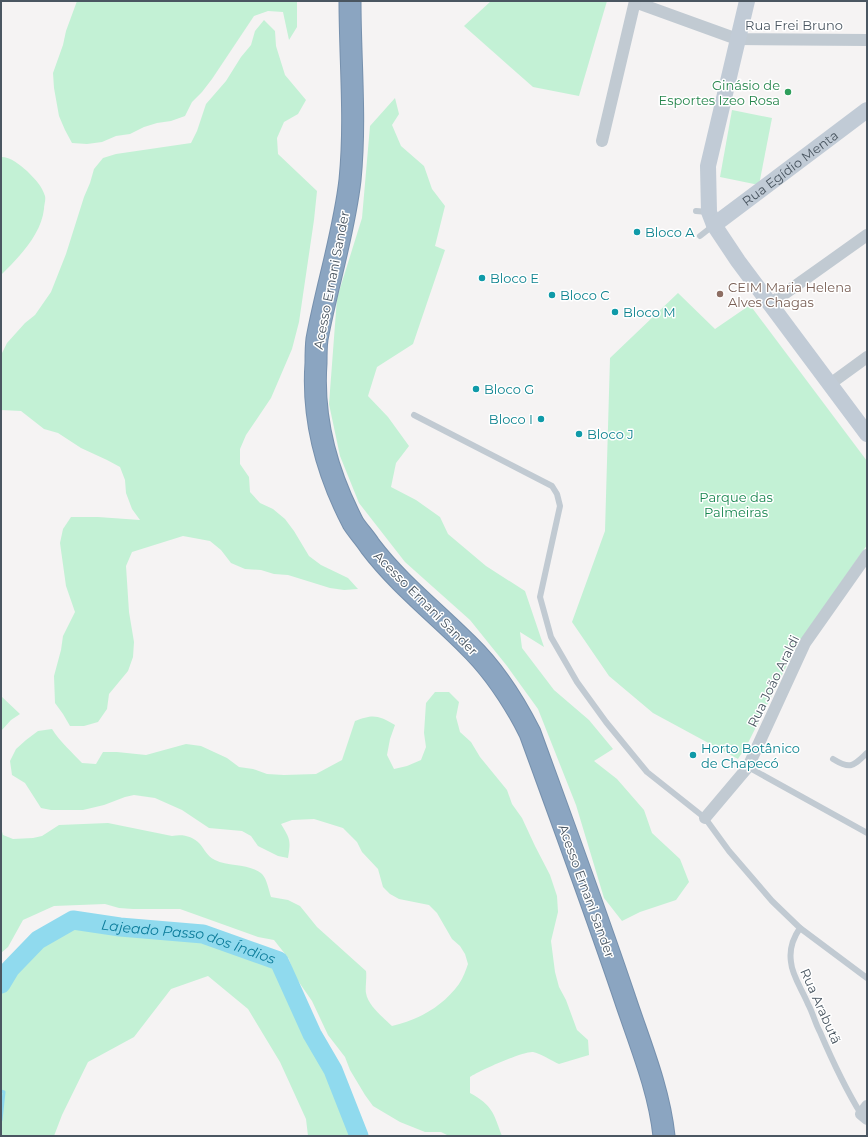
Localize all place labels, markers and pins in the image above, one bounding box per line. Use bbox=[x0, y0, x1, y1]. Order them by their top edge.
place label: Ginásio de Esportes Izeo Rosa bbox=[659, 77, 780, 108]
marker: Ginásio de Esportes Izeo Rosa bbox=[783, 87, 793, 97]
place label: Bloco A bbox=[645, 224, 695, 240]
marker: Bloco A bbox=[632, 227, 642, 237]
place label: Bloco E bbox=[490, 270, 539, 286]
marker: Bloco E bbox=[477, 273, 487, 283]
place label: CEIM Maria Helena Alves Chagas bbox=[728, 279, 852, 310]
place label: Bloco C bbox=[560, 287, 609, 303]
marker: CEIM Maria Helena Alves Chagas bbox=[715, 289, 725, 299]
marker: Bloco C bbox=[547, 290, 557, 300]
place label: Bloco M bbox=[623, 304, 676, 320]
marker: Bloco M bbox=[610, 307, 620, 317]
place label: Bloco G bbox=[484, 381, 534, 397]
marker: Bloco G bbox=[471, 384, 481, 394]
place label: Bloco I bbox=[489, 411, 533, 427]
marker: Bloco I bbox=[536, 414, 546, 424]
place label: Bloco J bbox=[587, 426, 634, 442]
marker: Bloco J bbox=[574, 429, 584, 439]
place label: Horto Botânico de Chapecó bbox=[701, 740, 800, 771]
marker: Horto Botânico de Chapecó bbox=[688, 750, 698, 760]

